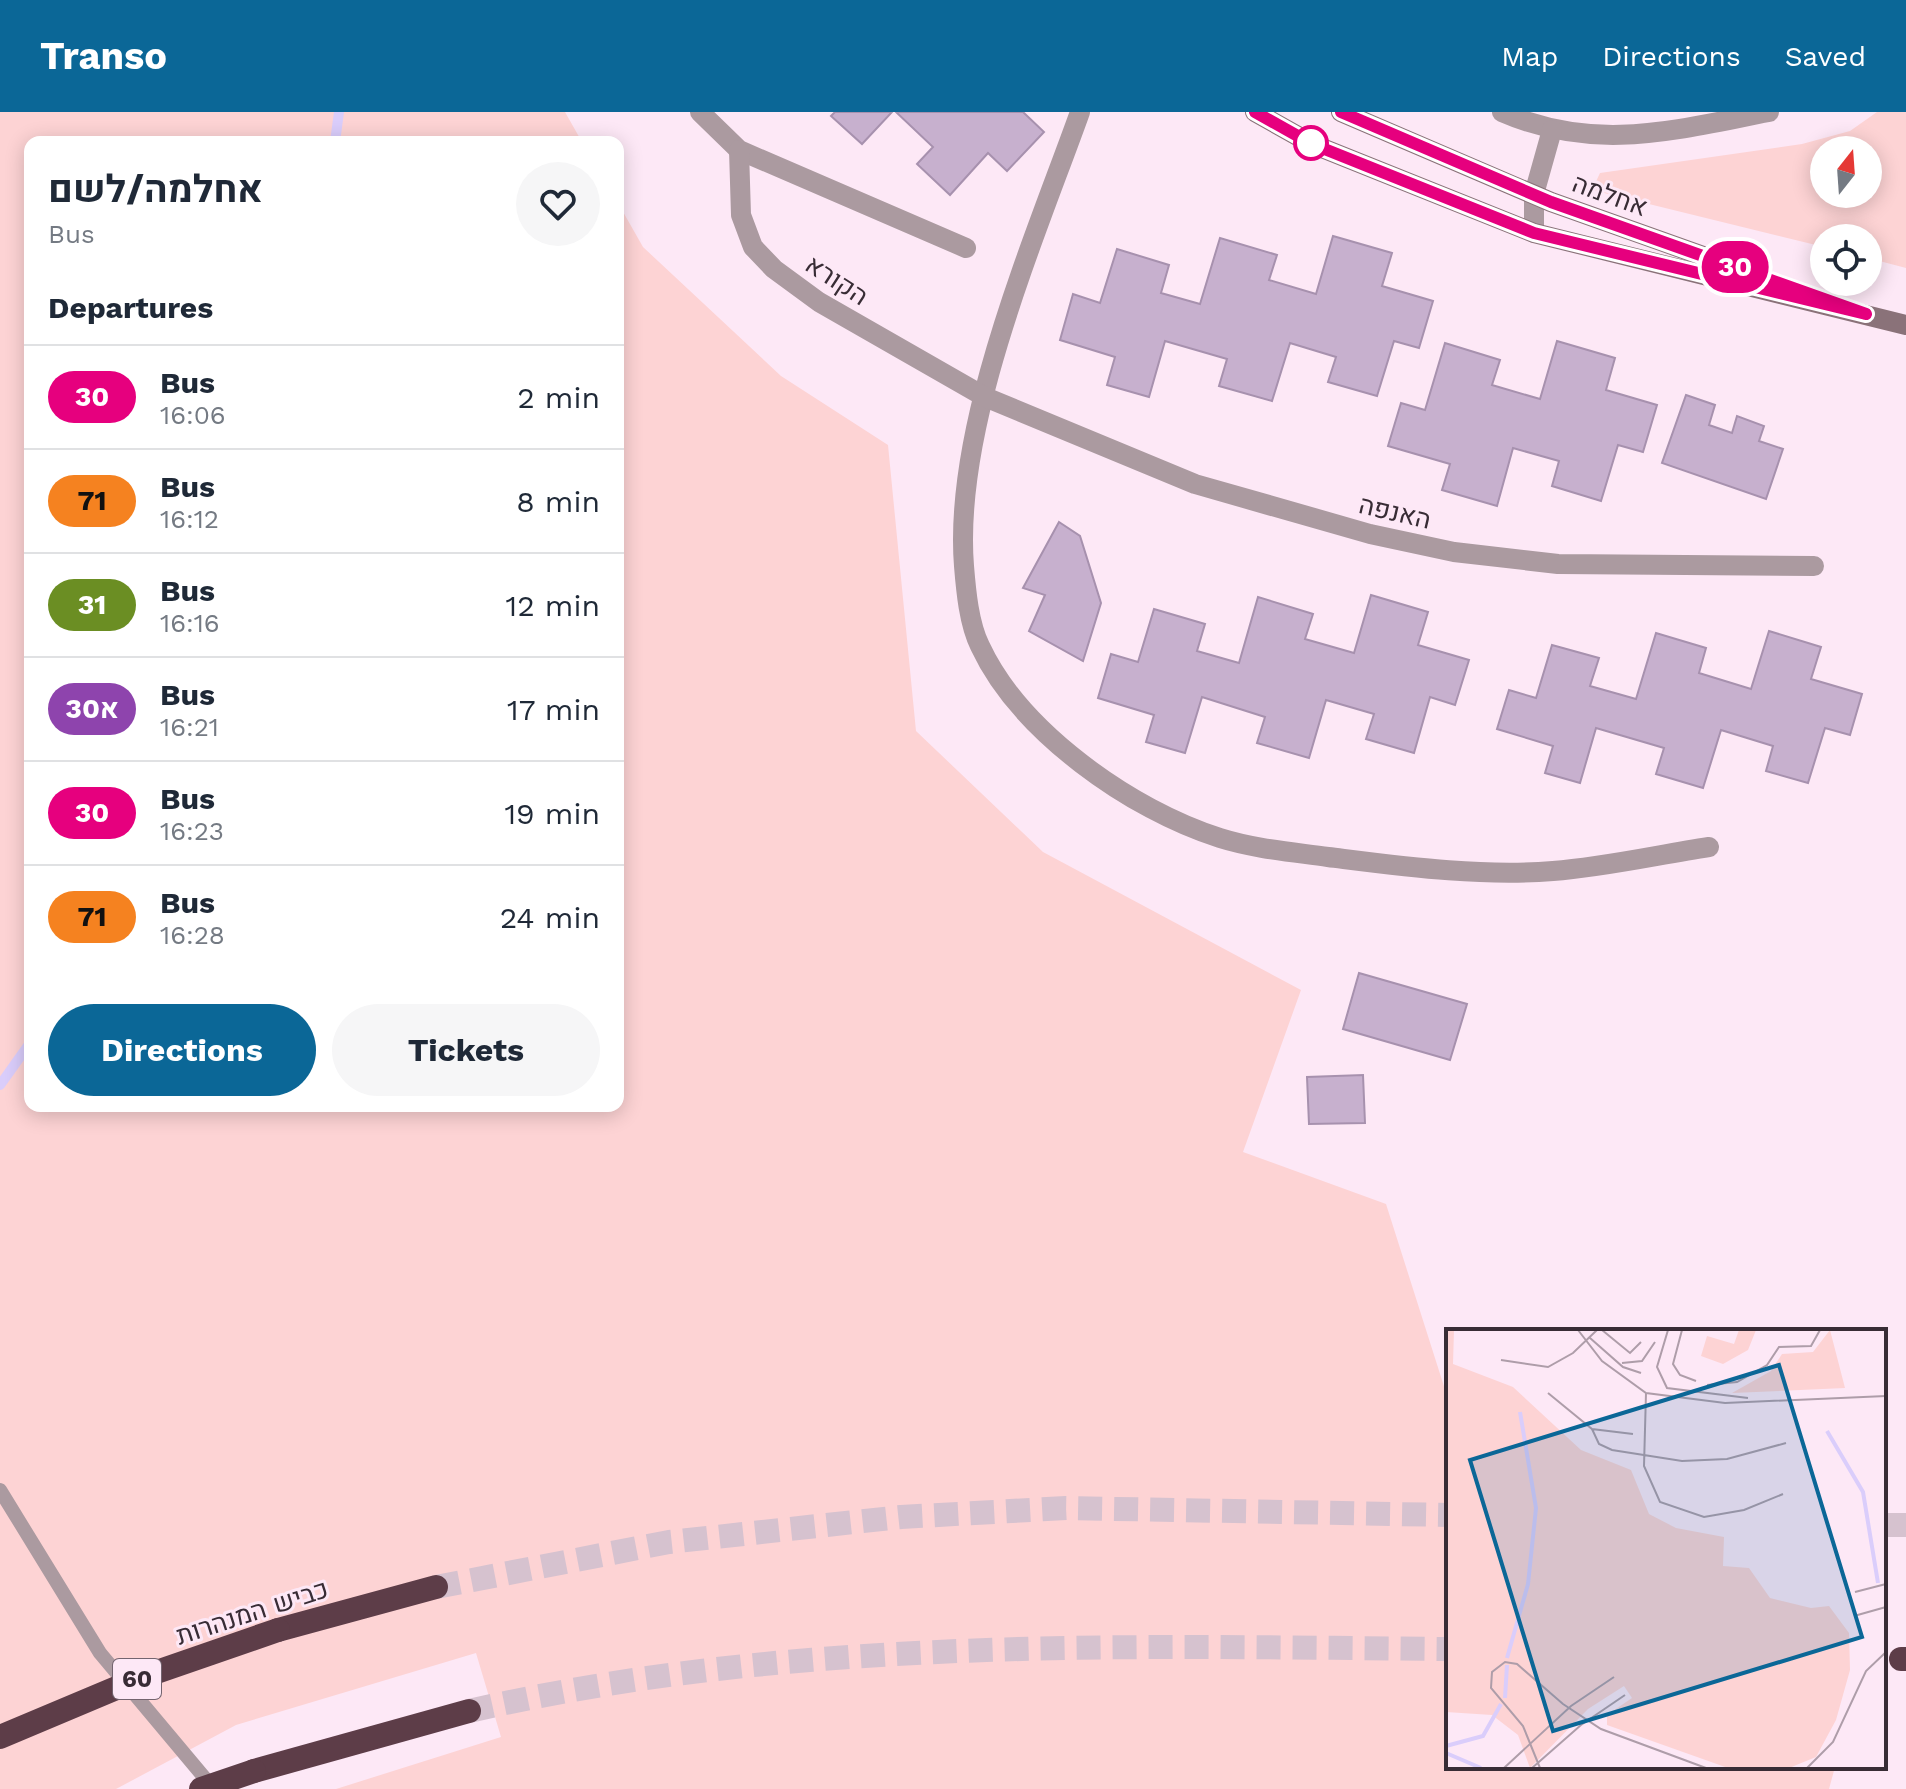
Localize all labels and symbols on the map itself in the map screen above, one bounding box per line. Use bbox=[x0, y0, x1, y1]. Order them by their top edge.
unlabelled marker bbox=[1294, 126, 1328, 160]
north arrow bbox=[1810, 136, 1882, 208]
street label: אחלמה bbox=[1568, 168, 1652, 222]
line badge: 30 bbox=[1699, 241, 1771, 293]
street label: הקורא bbox=[800, 249, 874, 311]
street label: האנפה bbox=[1356, 489, 1434, 535]
inset map bbox=[1446, 1329, 1886, 1769]
street label: כביש המנהרות bbox=[172, 1573, 332, 1651]
road number: 60 bbox=[113, 1659, 161, 1699]

